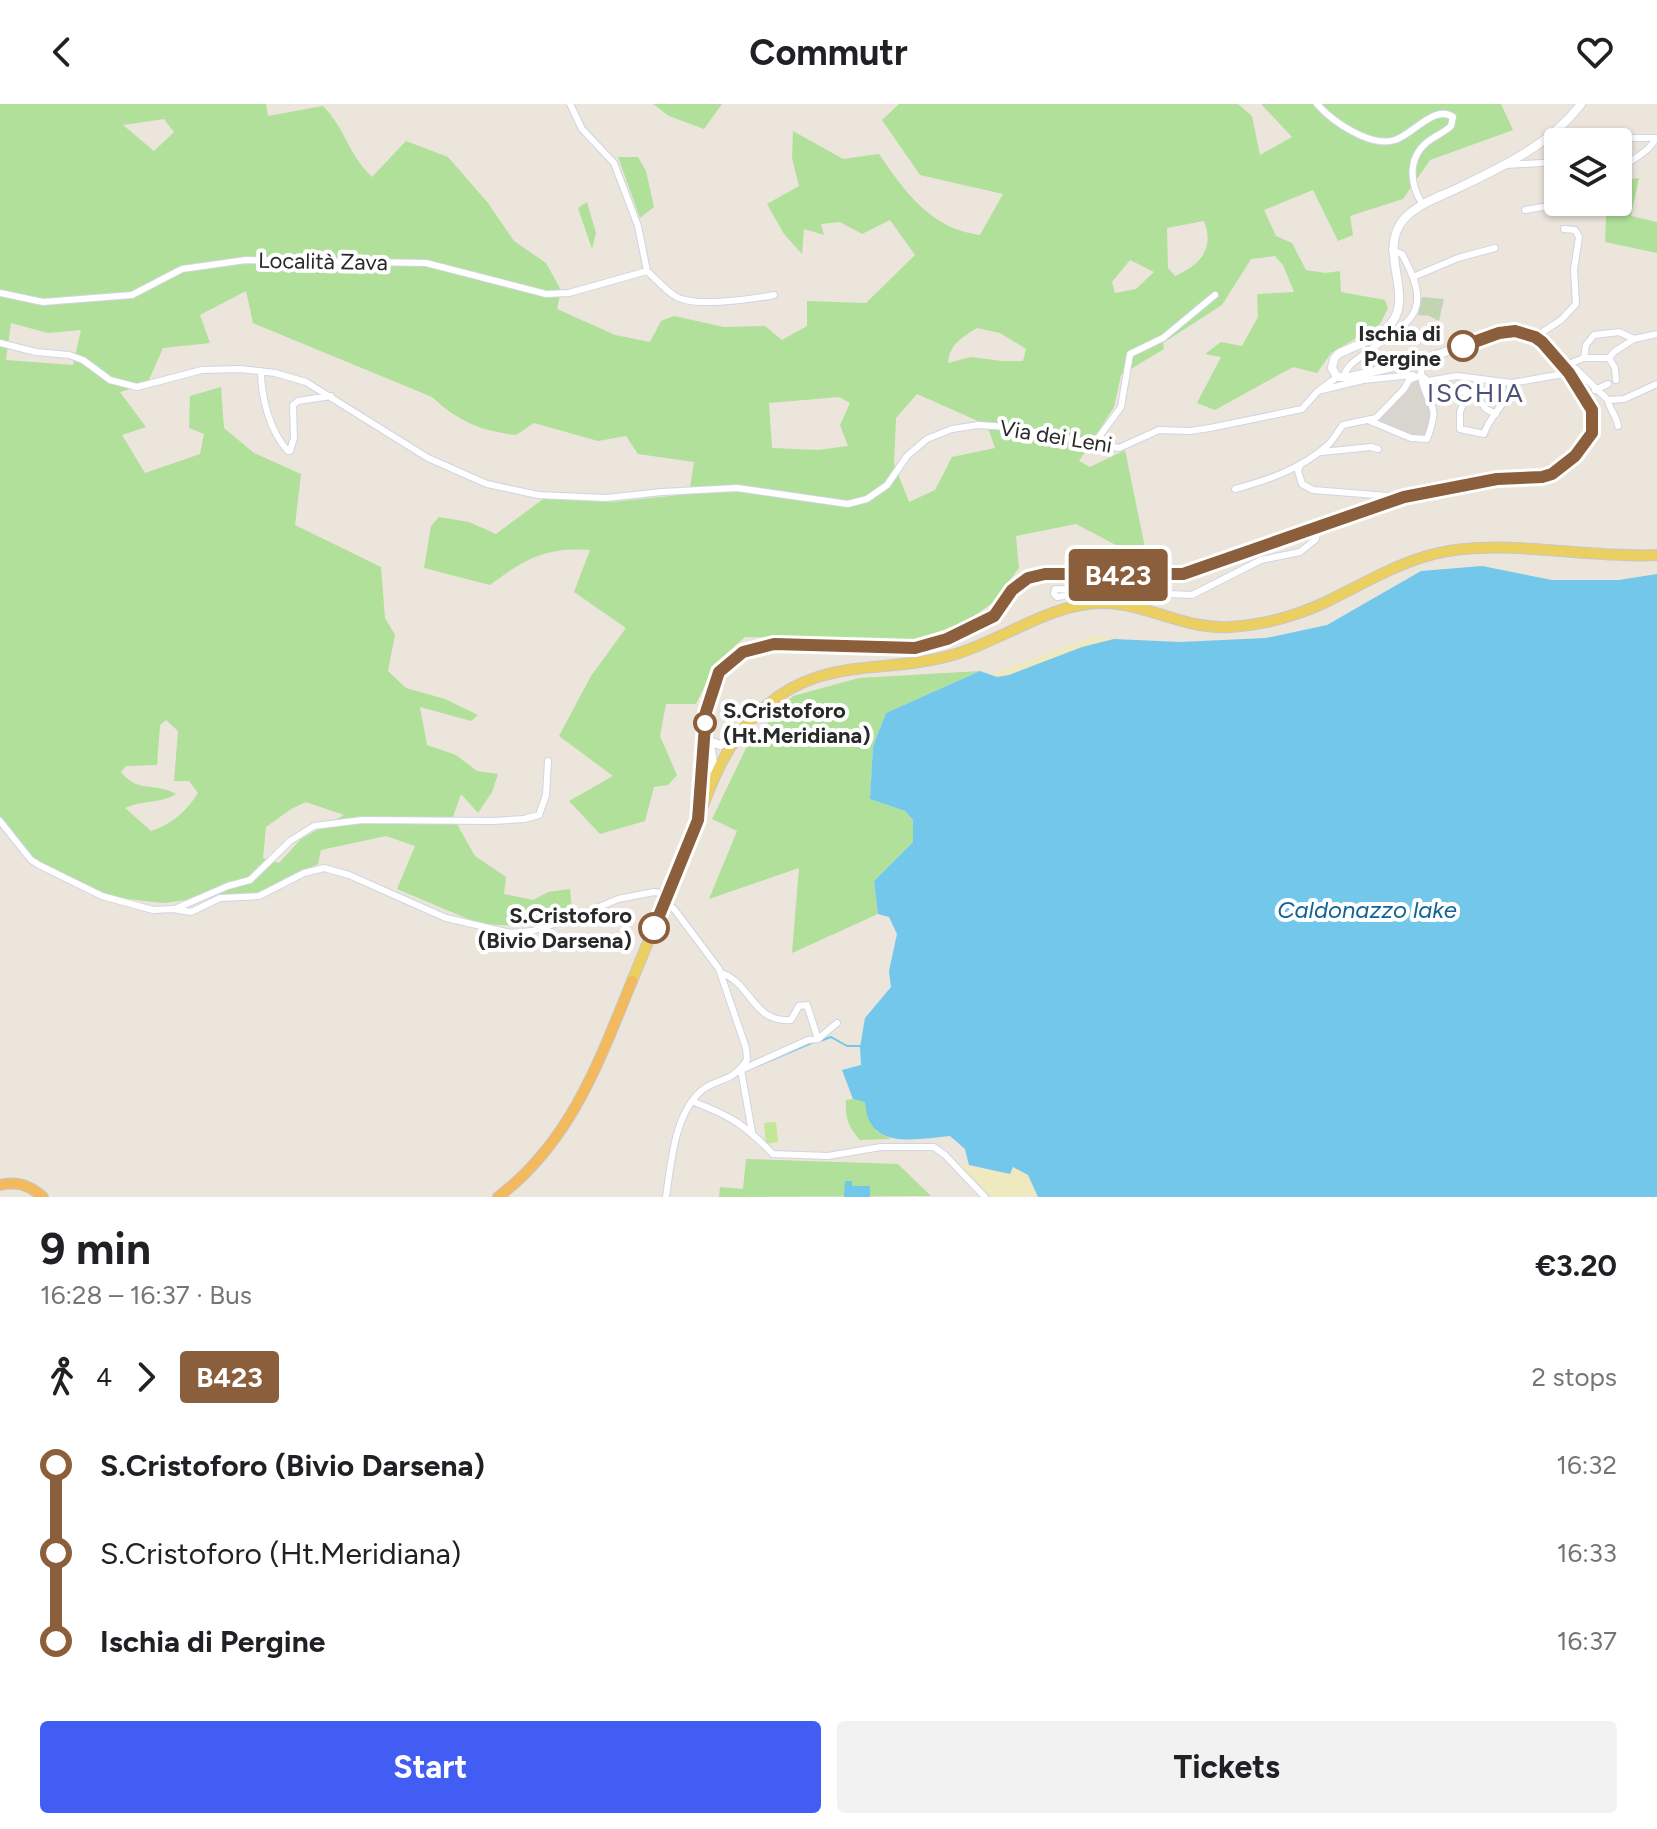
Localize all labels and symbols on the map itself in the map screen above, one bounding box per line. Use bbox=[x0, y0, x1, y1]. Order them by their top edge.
street label: Località Zava bbox=[258, 247, 388, 276]
place label: Ischia di Pergine bbox=[1358, 320, 1441, 372]
marker: Ischia di Pergine bbox=[1448, 331, 1478, 361]
district label: ISCHIA bbox=[1427, 377, 1525, 409]
street label: Via dei Leni bbox=[998, 414, 1114, 459]
line badge: B423 bbox=[1062, 549, 1174, 601]
place label: S.Cristoforo (Ht.Meridiana) bbox=[723, 697, 871, 749]
marker: S.Cristoforo (Ht.Meridiana) bbox=[694, 712, 716, 734]
water label: Caldonazzo lake bbox=[1277, 895, 1457, 924]
place label: S.Cristoforo (Bivio Darsena) bbox=[478, 902, 632, 954]
marker: S.Cristoforo (Bivio Darsena) bbox=[639, 913, 669, 943]

